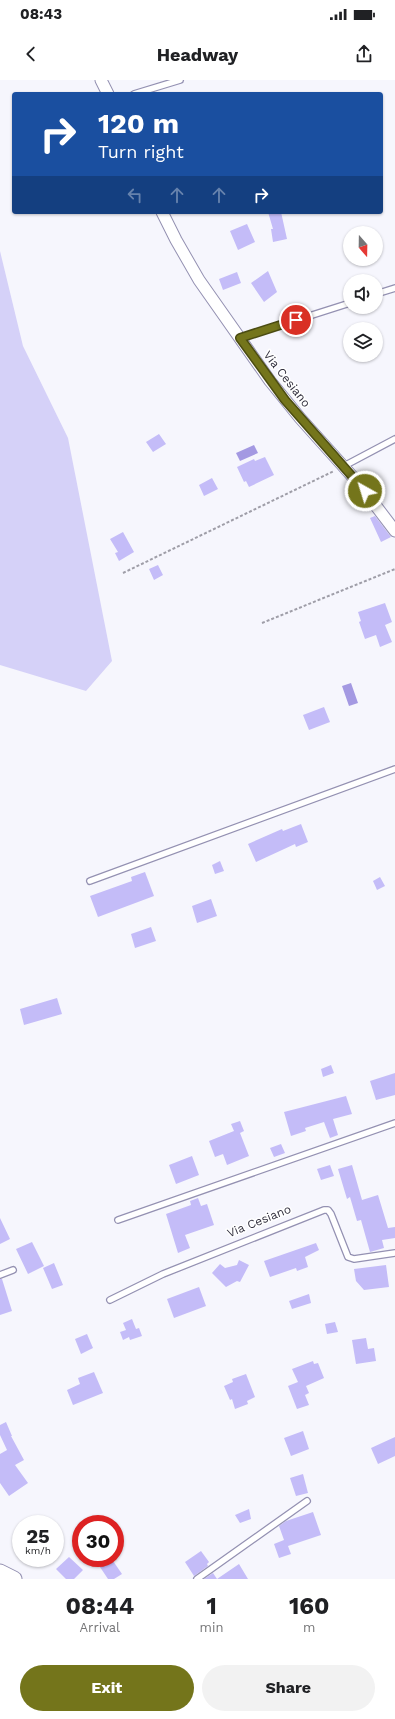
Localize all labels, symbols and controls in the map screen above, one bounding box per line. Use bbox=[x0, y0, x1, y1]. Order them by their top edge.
text: 08:43 bbox=[20, 5, 62, 23]
icon: back bbox=[20, 43, 42, 65]
icon: share bbox=[353, 43, 375, 65]
text: Headway bbox=[157, 44, 238, 65]
text: 120 m bbox=[98, 107, 179, 140]
icon: right bbox=[32, 108, 84, 160]
text: Turn right bbox=[98, 141, 184, 162]
icon: left bbox=[124, 184, 146, 206]
icon: ahead bbox=[166, 184, 188, 206]
icon: ahead bbox=[208, 184, 230, 206]
icon: right bbox=[250, 184, 272, 206]
north arrow bbox=[343, 226, 383, 266]
map controls bbox=[343, 226, 383, 362]
button: sound bbox=[343, 274, 383, 314]
pin bbox=[279, 303, 313, 337]
icon: arrive bbox=[285, 309, 307, 331]
button: layers bbox=[343, 322, 383, 362]
street label: Via Cesiano bbox=[261, 348, 313, 410]
position arrow bbox=[344, 470, 386, 512]
street label: Via Cesiano bbox=[225, 1202, 293, 1240]
speed limit sign: 30 bbox=[72, 1515, 124, 1567]
text: 25 bbox=[26, 1524, 50, 1548]
text: km/h bbox=[25, 1545, 51, 1556]
text: 08:44 bbox=[65, 1592, 134, 1620]
text: 1 bbox=[206, 1592, 217, 1620]
text: 160 bbox=[289, 1592, 330, 1620]
text: Arrival bbox=[80, 1620, 120, 1635]
text: min bbox=[200, 1620, 224, 1635]
text: m bbox=[303, 1620, 315, 1635]
button: Exit bbox=[20, 1665, 194, 1711]
button: Share bbox=[202, 1665, 375, 1711]

